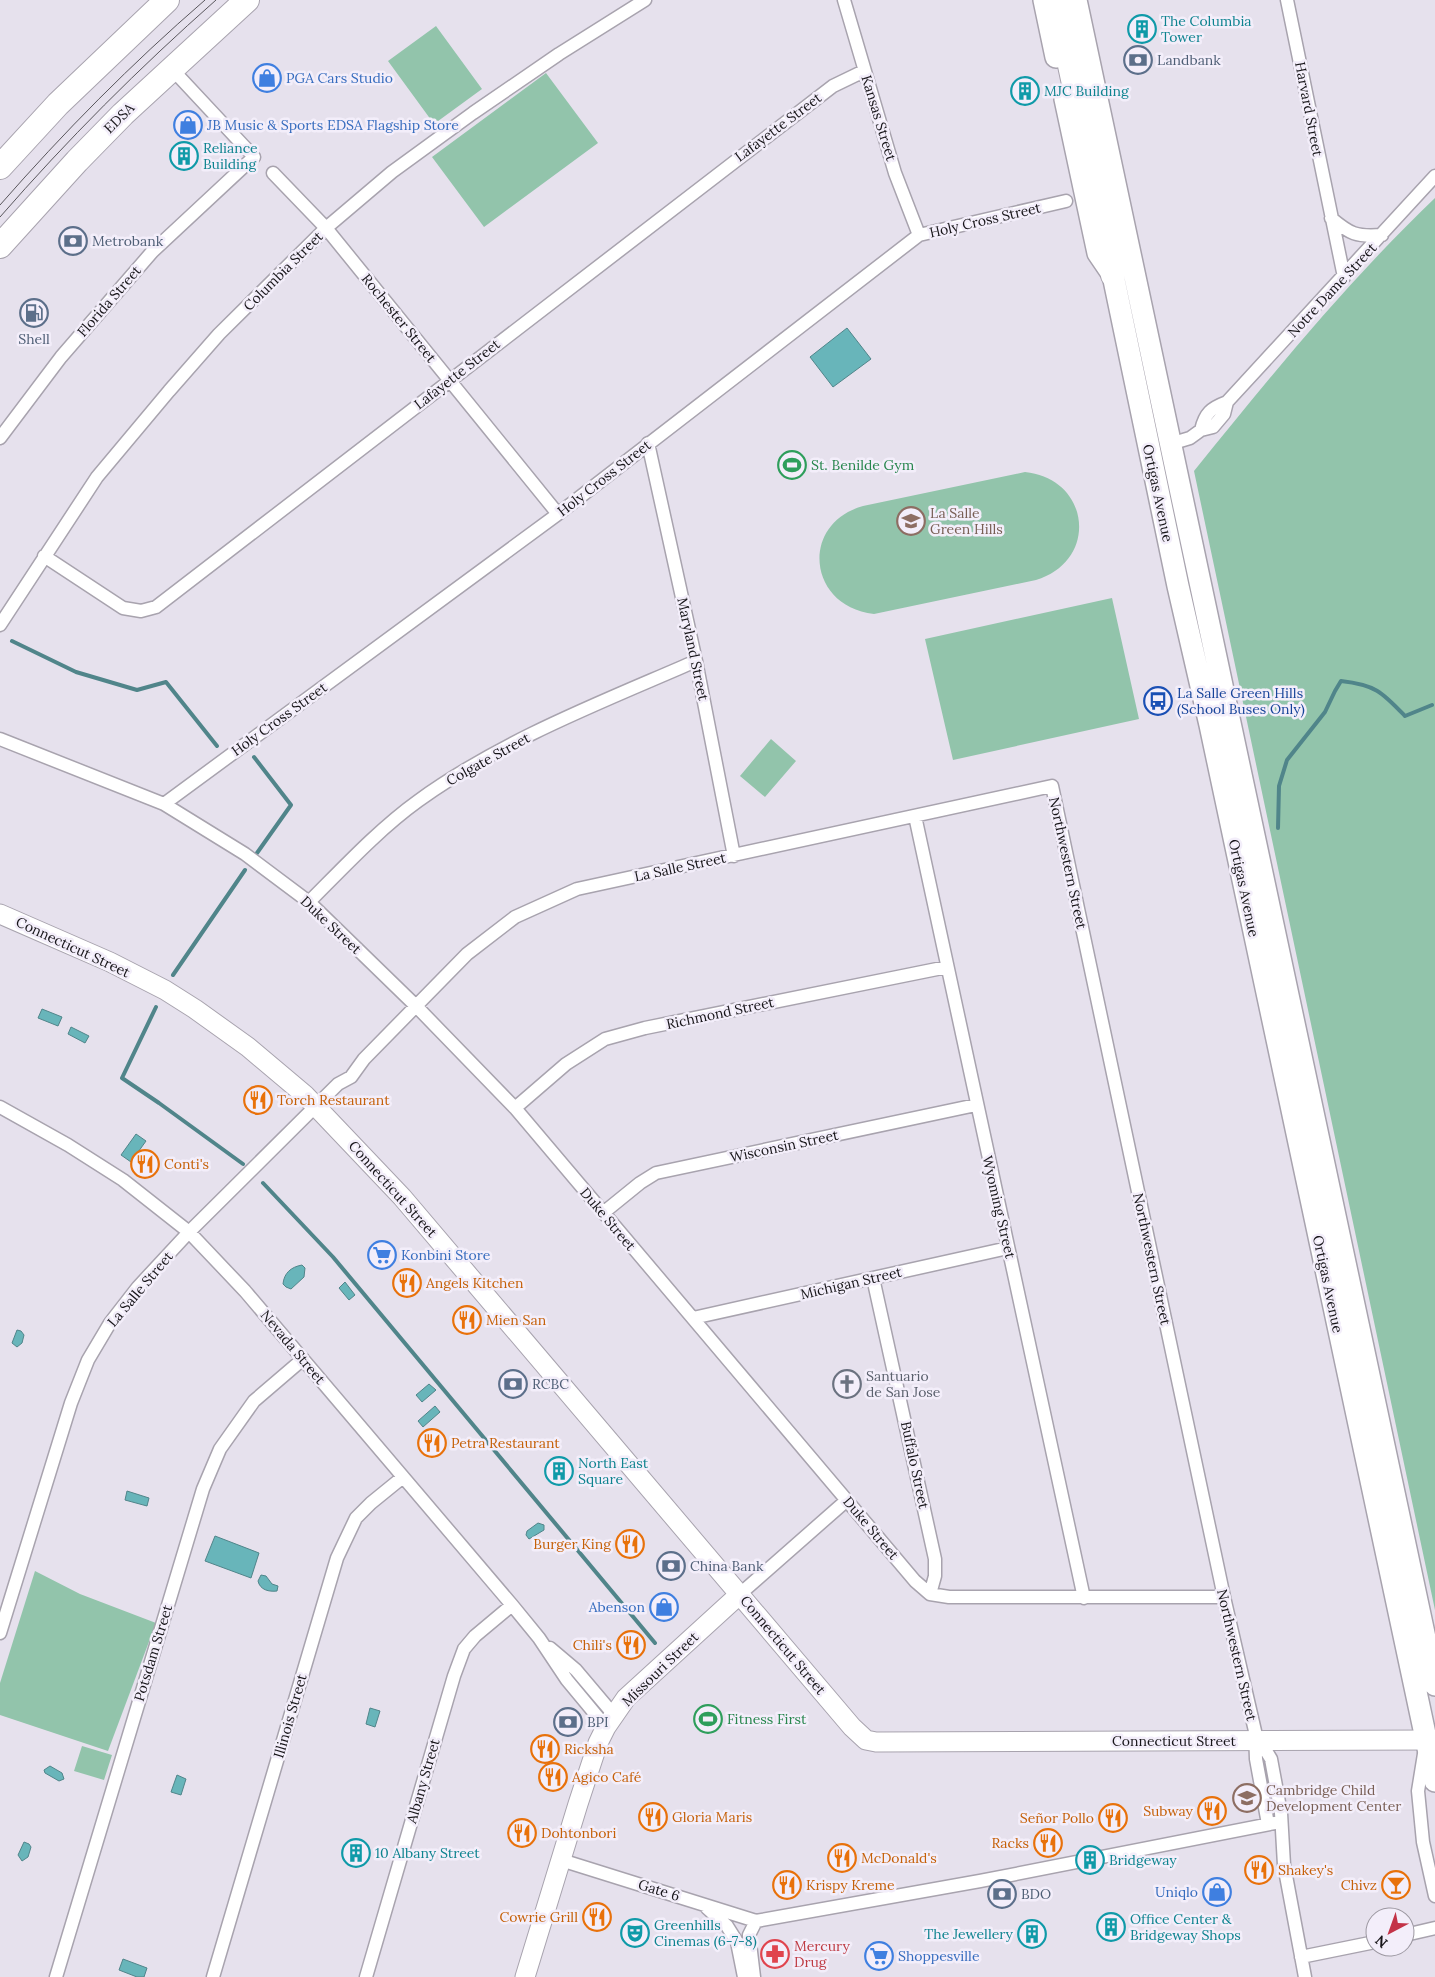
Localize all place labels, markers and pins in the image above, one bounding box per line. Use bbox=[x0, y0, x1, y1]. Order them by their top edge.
place label: The Columbia Tower bbox=[1161, 12, 1252, 46]
building icon: The Columbia Tower bbox=[1127, 14, 1157, 44]
bank icon: Landbank bbox=[1123, 45, 1153, 75]
place label: Landbank bbox=[1157, 51, 1221, 69]
shop icon: PGA Cars Studio bbox=[252, 63, 282, 93]
place label: PGA Cars Studio bbox=[286, 69, 393, 87]
building icon: MJC Building bbox=[1010, 76, 1040, 106]
place label: MJC Building bbox=[1044, 82, 1129, 100]
shop icon: JB Music & Sports EDSA Flagship Store bbox=[173, 110, 203, 140]
place label: JB Music & Sports EDSA Flagship Store bbox=[206, 116, 459, 134]
place label: Reliance Building bbox=[203, 139, 258, 173]
building icon: Reliance Building bbox=[169, 141, 199, 171]
bank icon: Metrobank bbox=[58, 226, 88, 256]
place label: Metrobank bbox=[92, 232, 164, 250]
fuel station icon: Shell bbox=[19, 298, 49, 328]
place label: Shell bbox=[18, 330, 50, 348]
sports icon: St. Benilde Gym bbox=[777, 450, 807, 480]
place label: St. Benilde Gym bbox=[811, 456, 915, 474]
place label: La Salle Green Hills bbox=[930, 504, 1003, 538]
school or university icon: La Salle Green Hills bbox=[896, 506, 926, 536]
place label: La Salle Green Hills (School Buses Only) bbox=[1177, 684, 1305, 718]
bus stop icon: La Salle Green Hills (School Buses Only) bbox=[1143, 686, 1173, 716]
restaurant icon: Torch Restaurant bbox=[243, 1085, 273, 1115]
place label: Torch Restaurant bbox=[277, 1091, 390, 1109]
restaurant icon: Conti's bbox=[130, 1149, 160, 1179]
place label: Conti's bbox=[164, 1155, 209, 1173]
supermarket icon: Konbini Store bbox=[367, 1240, 397, 1270]
place label: Konbini Store bbox=[401, 1246, 491, 1264]
restaurant icon: Angels Kitchen bbox=[392, 1268, 422, 1298]
place label: Angels Kitchen bbox=[425, 1274, 524, 1292]
restaurant icon: Mien San bbox=[452, 1305, 482, 1335]
place label: Mien San bbox=[486, 1311, 547, 1329]
place label: Santuario de San Jose bbox=[866, 1367, 941, 1401]
bank icon: RCBC bbox=[498, 1369, 528, 1399]
church icon: Santuario de San Jose bbox=[832, 1369, 862, 1399]
place label: RCBC bbox=[532, 1375, 569, 1393]
restaurant icon: Petra Restaurant bbox=[417, 1428, 447, 1458]
place label: Petra Restaurant bbox=[451, 1434, 560, 1452]
place label: North East Square bbox=[578, 1454, 649, 1488]
building icon: North East Square bbox=[544, 1456, 574, 1486]
restaurant icon: Burger King bbox=[615, 1529, 645, 1559]
place label: Burger King bbox=[533, 1535, 611, 1553]
bank icon: China Bank bbox=[656, 1551, 686, 1581]
place label: China Bank bbox=[690, 1557, 764, 1575]
shop icon: Abenson bbox=[649, 1592, 679, 1622]
place label: Abenson bbox=[588, 1598, 645, 1616]
restaurant icon: Chili's bbox=[616, 1630, 646, 1660]
place label: Chili's bbox=[573, 1636, 612, 1654]
sports icon: Fitness First bbox=[693, 1704, 723, 1734]
bank icon: BPI bbox=[553, 1707, 583, 1737]
place label: Fitness First bbox=[727, 1710, 807, 1728]
place label: BPI bbox=[587, 1713, 609, 1731]
restaurant icon: Ricksha bbox=[530, 1734, 560, 1764]
place label: Ricksha bbox=[564, 1740, 614, 1758]
restaurant icon: Agico Café bbox=[538, 1762, 568, 1792]
place label: Agico Café bbox=[571, 1768, 642, 1786]
place label: Cambridge Child Development Center bbox=[1266, 1781, 1401, 1815]
school or university icon: Cambridge Child Development Center bbox=[1232, 1783, 1262, 1813]
restaurant icon: Subway bbox=[1197, 1796, 1227, 1826]
restaurant icon: Gloria Maris bbox=[638, 1802, 668, 1832]
place label: Subway bbox=[1143, 1802, 1194, 1820]
restaurant icon: Señor Pollo bbox=[1098, 1803, 1128, 1833]
place label: Gloria Maris bbox=[672, 1808, 752, 1826]
place label: Señor Pollo bbox=[1020, 1809, 1094, 1827]
restaurant icon: Dohtonbori bbox=[507, 1818, 537, 1848]
place label: Dohtonbori bbox=[541, 1824, 616, 1842]
restaurant icon: Racks bbox=[1033, 1828, 1063, 1858]
place label: Racks bbox=[992, 1834, 1029, 1852]
building icon: 10 Albany Street bbox=[341, 1838, 371, 1868]
restaurant icon: McDonald's bbox=[827, 1843, 857, 1873]
place label: 10 Albany Street bbox=[375, 1844, 480, 1862]
building icon: Bridgeway bbox=[1075, 1845, 1105, 1875]
place label: McDonald's bbox=[861, 1849, 937, 1867]
place label: Bridgeway bbox=[1109, 1851, 1177, 1869]
restaurant icon: Shakey's bbox=[1244, 1855, 1274, 1885]
place label: Shakey's bbox=[1278, 1861, 1333, 1879]
restaurant icon: Krispy Kreme bbox=[772, 1870, 802, 1900]
bar icon: Chivz bbox=[1381, 1870, 1411, 1900]
place label: Krispy Kreme bbox=[806, 1876, 895, 1894]
place label: Chivz bbox=[1341, 1876, 1377, 1894]
shop icon: Uniqlo bbox=[1202, 1877, 1232, 1907]
bank icon: BDO bbox=[987, 1879, 1017, 1909]
place label: Uniqlo bbox=[1155, 1883, 1198, 1901]
place label: BDO bbox=[1021, 1885, 1051, 1903]
restaurant icon: Cowrie Grill bbox=[582, 1902, 612, 1932]
place label: Cowrie Grill bbox=[499, 1908, 578, 1926]
place label: Office Center & Bridgeway Shops bbox=[1130, 1910, 1241, 1944]
building icon: Office Center & Bridgeway Shops bbox=[1096, 1912, 1126, 1942]
place label: Greenhills Cinemas (6-7-8) bbox=[654, 1916, 757, 1950]
theatre icon: Greenhills Cinemas (6-7-8) bbox=[620, 1918, 650, 1948]
building icon: The Jewellery bbox=[1017, 1919, 1047, 1949]
place label: The Jewellery bbox=[924, 1925, 1014, 1943]
place label: Mercury Drug bbox=[794, 1937, 850, 1971]
pharmacy icon: Mercury Drug bbox=[760, 1939, 790, 1969]
supermarket icon: Shoppesville bbox=[864, 1941, 894, 1971]
place label: Shoppesville bbox=[898, 1947, 980, 1965]

